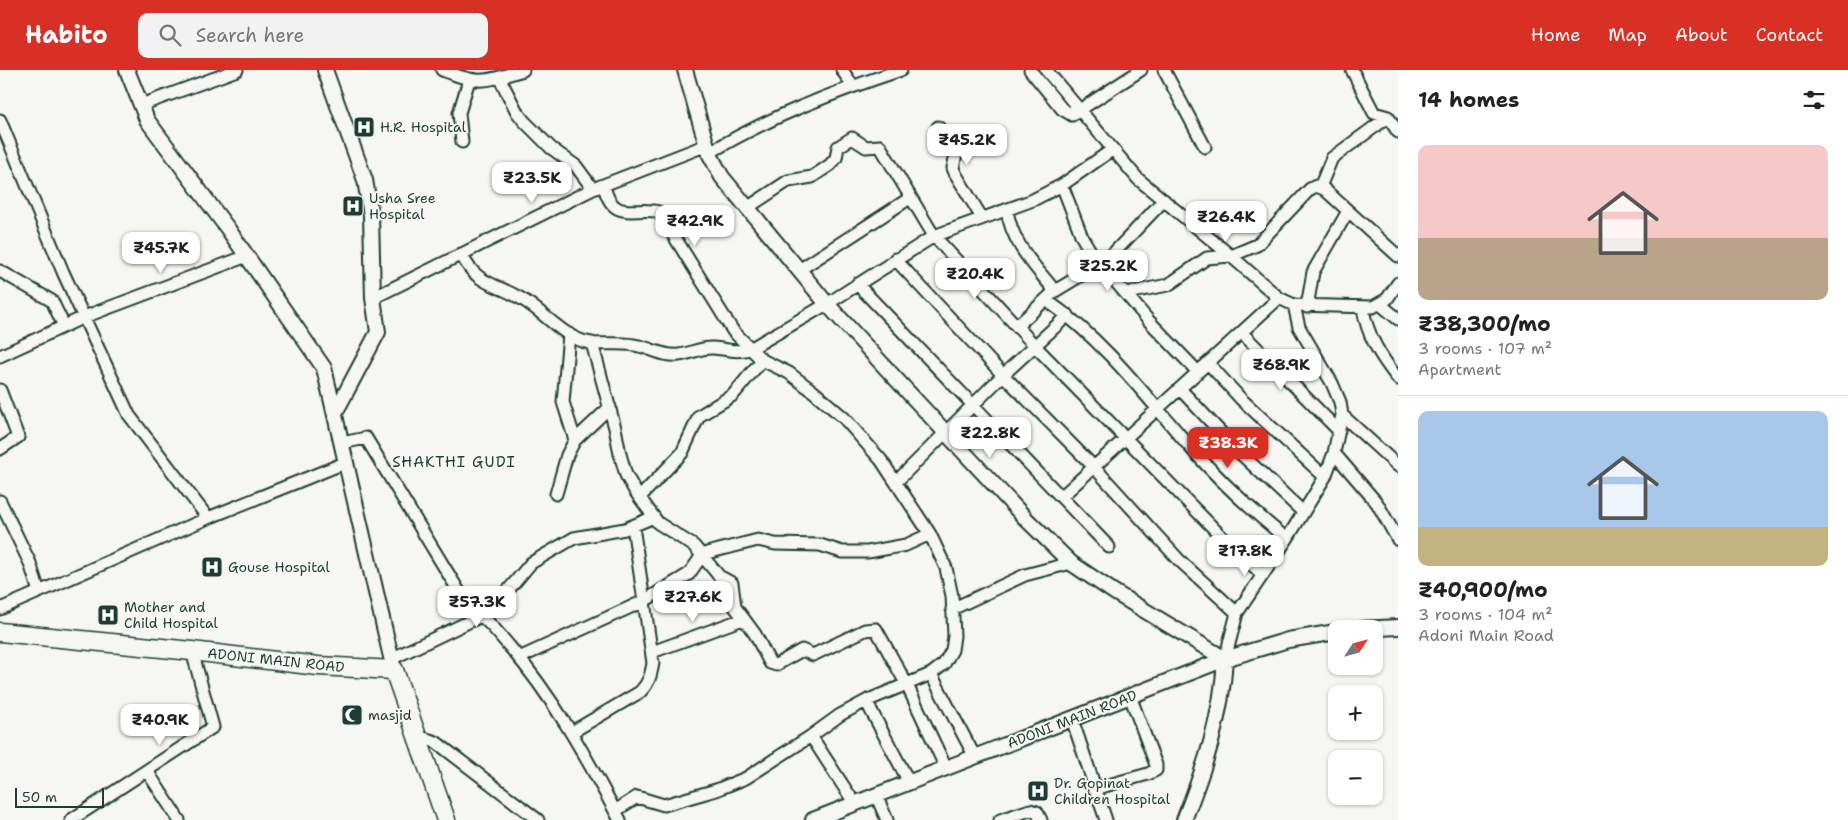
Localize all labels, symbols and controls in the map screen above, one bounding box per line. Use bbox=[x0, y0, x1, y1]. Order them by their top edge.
search box bbox=[138, 13, 488, 58]
text: Habito bbox=[25, 19, 108, 51]
icon: search bbox=[156, 21, 184, 49]
text: Search here bbox=[196, 23, 304, 48]
text: Home bbox=[1531, 23, 1580, 47]
text: Map bbox=[1608, 23, 1647, 47]
text: About bbox=[1675, 23, 1728, 47]
text: Contact bbox=[1756, 23, 1823, 47]
text: 14 homes bbox=[1418, 86, 1519, 114]
icon: filters bbox=[1800, 86, 1828, 114]
hospital icon: H.R. Hospital bbox=[352, 115, 376, 139]
place label: H.R. Hospital bbox=[380, 118, 467, 136]
pin: ₹45.2K bbox=[926, 124, 1008, 166]
text: ₹45.2K bbox=[938, 129, 996, 150]
pin: ₹23.5K bbox=[491, 162, 573, 204]
text: ₹23.5K bbox=[503, 167, 561, 188]
icon: home bbox=[1578, 178, 1668, 268]
place label: Usha Sree Hospital bbox=[369, 189, 436, 223]
hospital icon: Usha Sree Hospital bbox=[341, 194, 365, 218]
pin: ₹26.4K bbox=[1185, 200, 1267, 243]
pin: ₹42.9K bbox=[654, 204, 736, 247]
text: ₹26.4K bbox=[1197, 206, 1255, 227]
text: ₹42.9K bbox=[666, 210, 724, 231]
pin: ₹45.7K bbox=[120, 232, 202, 274]
text: ₹45.7K bbox=[133, 237, 189, 258]
pin: ₹25.2K bbox=[1067, 250, 1149, 292]
text: ₹25.2K bbox=[1079, 255, 1137, 276]
pin: ₹20.4K bbox=[934, 258, 1016, 300]
text: ₹20.4K bbox=[946, 263, 1004, 284]
text: ₹38,300/mo bbox=[1418, 310, 1551, 338]
text: 3 rooms · 107 m² bbox=[1418, 338, 1552, 359]
pin: ₹68.9K bbox=[1240, 348, 1322, 391]
text: ₹68.9K bbox=[1252, 354, 1310, 375]
text: Apartment bbox=[1418, 359, 1501, 380]
pin: ₹22.8K bbox=[949, 416, 1031, 459]
text: ₹22.8K bbox=[960, 422, 1020, 443]
pin: ₹38.3K bbox=[1187, 426, 1269, 469]
text: ₹38.3K bbox=[1198, 432, 1258, 453]
icon: home bbox=[1578, 443, 1668, 533]
district label: SHAKTHI GUDI bbox=[392, 452, 516, 472]
pin: ₹17.8K bbox=[1204, 534, 1286, 577]
text: ₹17.8K bbox=[1218, 540, 1272, 561]
hospital icon: Gouse Hospital bbox=[200, 555, 224, 579]
place label: Gouse Hospital bbox=[228, 558, 331, 576]
text: ₹40,900/mo bbox=[1418, 576, 1548, 604]
pin: ₹27.6K bbox=[652, 580, 734, 623]
pin: ₹57.3K bbox=[436, 586, 518, 628]
text: ₹27.6K bbox=[664, 586, 722, 607]
text: ₹57.3K bbox=[448, 591, 506, 612]
place label: Mother and Child Hospital bbox=[124, 598, 219, 632]
hospital icon: Mother and Child Hospital bbox=[96, 603, 120, 627]
text: 3 rooms · 104 m² bbox=[1418, 604, 1553, 625]
north arrow bbox=[1328, 620, 1382, 675]
map controls bbox=[1328, 620, 1383, 805]
text: Adoni Main Road bbox=[1418, 625, 1554, 646]
street label: ADONI MAIN ROAD bbox=[207, 644, 345, 676]
button: + bbox=[1328, 685, 1383, 740]
street label: ADONI MAIN ROAD bbox=[1005, 686, 1139, 752]
mosque icon: masjid bbox=[340, 703, 364, 727]
pin: ₹40.9K bbox=[119, 704, 201, 746]
place label: masjid bbox=[368, 706, 412, 724]
text: ₹40.9K bbox=[131, 709, 189, 730]
button: − bbox=[1328, 750, 1383, 805]
place label: Dr. Gopinat Children Hospital bbox=[1054, 774, 1171, 808]
hospital icon: Dr. Gopinat Children Hospital bbox=[1026, 779, 1050, 803]
scale bar bbox=[15, 785, 104, 808]
text: 50 m bbox=[22, 788, 57, 806]

